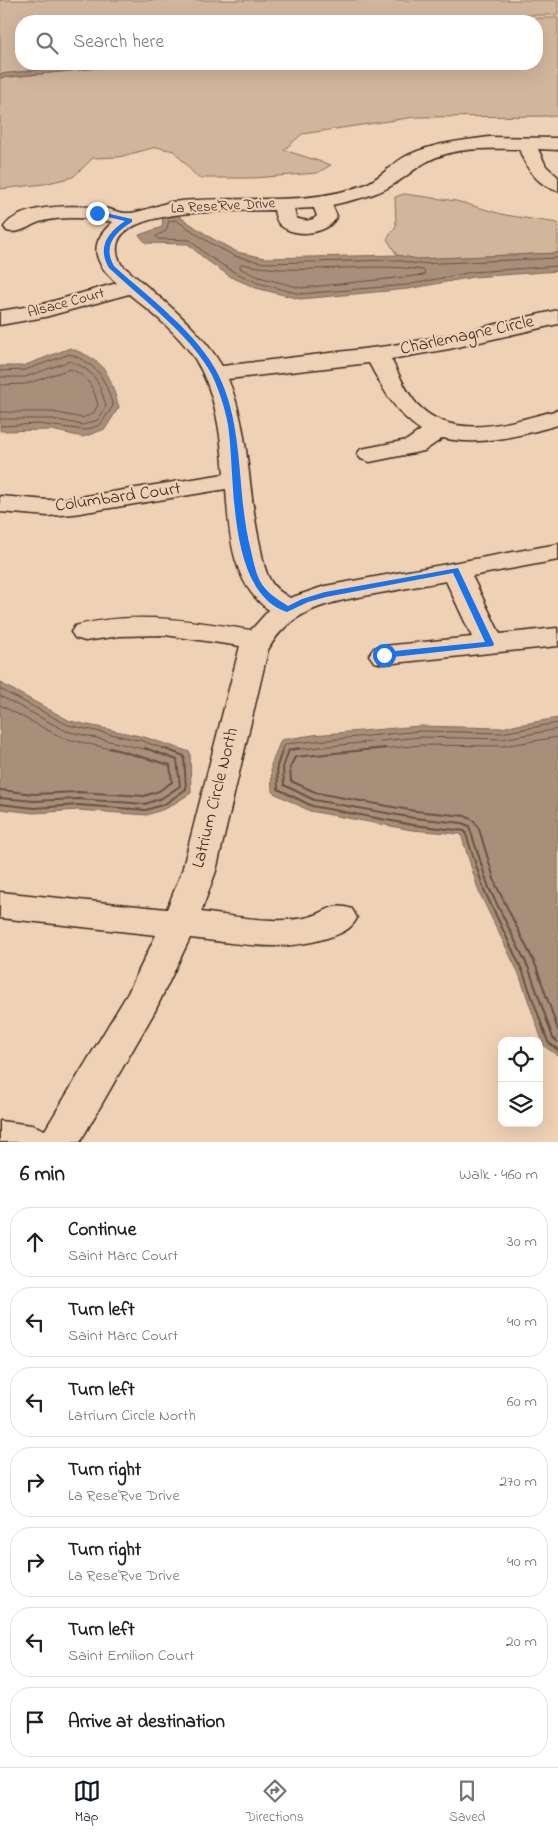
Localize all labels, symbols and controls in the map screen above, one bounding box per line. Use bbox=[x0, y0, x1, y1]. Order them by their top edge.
search box bbox=[15, 15, 543, 70]
icon: search bbox=[33, 29, 61, 57]
text: Search here bbox=[73, 29, 164, 56]
street label: La Rese'Rve Drive bbox=[170, 192, 276, 220]
route end bbox=[86, 202, 109, 225]
street label: Alsace Court bbox=[25, 282, 107, 324]
street label: Charlemagne Circle bbox=[398, 309, 537, 364]
street label: Columbard Court bbox=[54, 476, 182, 520]
route start bbox=[373, 644, 396, 667]
street label: Latrium Circle North bbox=[186, 725, 246, 871]
map controls bbox=[498, 1037, 543, 1127]
button: locate bbox=[498, 1037, 543, 1082]
button: layers bbox=[498, 1082, 543, 1127]
text: 6 min bbox=[20, 1160, 65, 1190]
text: Walk · 460 m bbox=[459, 1163, 538, 1187]
text: Continue bbox=[68, 1217, 136, 1244]
icon: ahead bbox=[21, 1228, 49, 1256]
text: 30 m bbox=[507, 1230, 537, 1254]
text: Saint Marc Court bbox=[68, 1244, 178, 1268]
text: Turn left bbox=[68, 1297, 135, 1324]
icon: left bbox=[21, 1308, 49, 1336]
text: 40 m bbox=[507, 1310, 537, 1334]
text: Saint Marc Court bbox=[68, 1324, 178, 1348]
text: Turn left bbox=[68, 1377, 135, 1404]
icon: left bbox=[21, 1388, 49, 1416]
text: 60 m bbox=[507, 1390, 537, 1414]
text: Latrium Circle North bbox=[68, 1404, 196, 1428]
text: Turn right bbox=[68, 1457, 141, 1484]
icon: right bbox=[21, 1468, 49, 1496]
text: 270 m bbox=[499, 1470, 537, 1494]
text: La Rese'Rve Drive bbox=[68, 1484, 180, 1508]
text: Turn right bbox=[68, 1537, 141, 1564]
icon: right bbox=[21, 1548, 49, 1576]
text: 40 m bbox=[507, 1550, 537, 1574]
text: La Rese'Rve Drive bbox=[68, 1564, 180, 1588]
text: Turn left bbox=[68, 1617, 135, 1644]
icon: left bbox=[21, 1628, 49, 1656]
text: 20 m bbox=[506, 1630, 537, 1654]
text: Saint Emilion Court bbox=[68, 1644, 194, 1668]
icon: arrive bbox=[21, 1708, 49, 1736]
text: Arrive at destination bbox=[68, 1709, 225, 1736]
tab: Map bbox=[73, 1777, 101, 1828]
tab: Directions bbox=[246, 1777, 304, 1828]
tab: Saved bbox=[449, 1777, 485, 1828]

